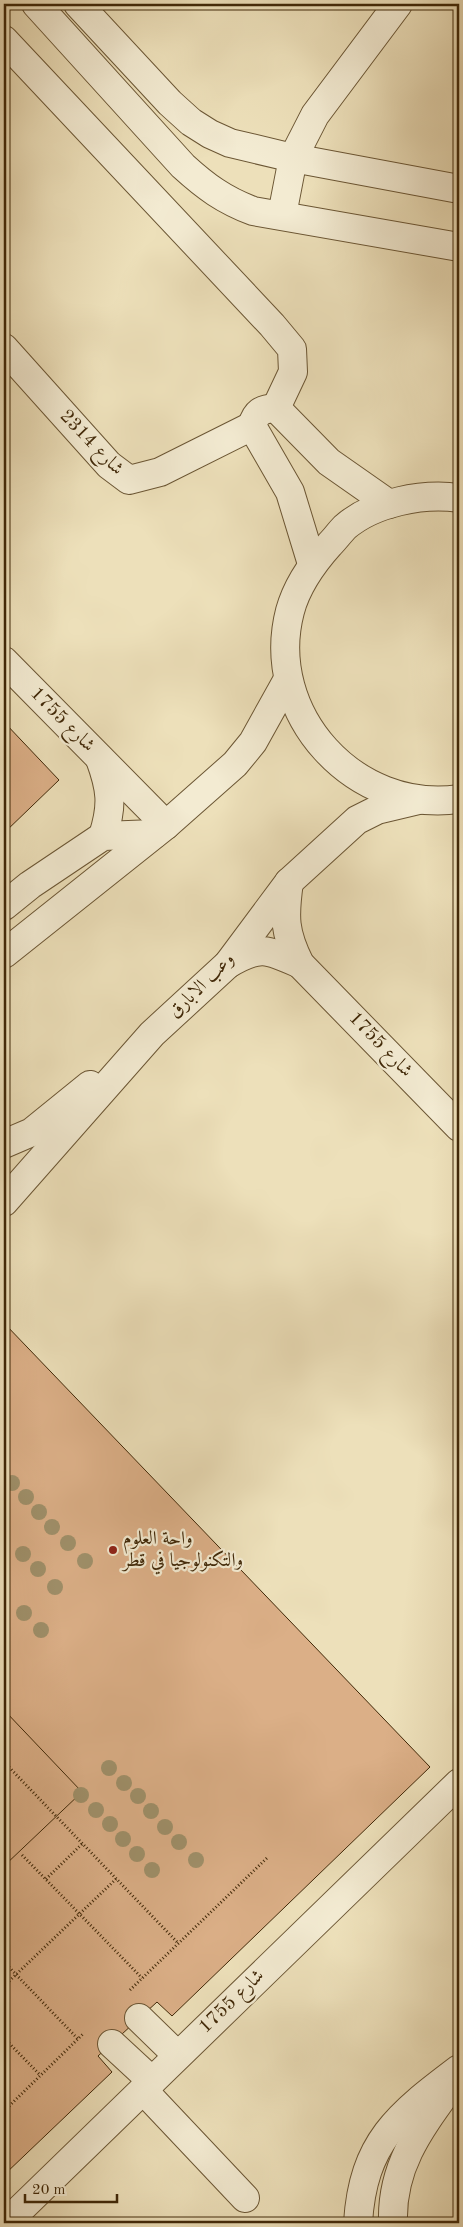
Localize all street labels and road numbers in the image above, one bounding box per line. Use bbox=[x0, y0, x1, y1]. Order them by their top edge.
street label: شارع 2314 bbox=[53, 407, 126, 482]
street label: شارع 1755 bbox=[23, 684, 98, 759]
street label: وعب الابارق bbox=[166, 950, 239, 1023]
street label: شارع 1755 bbox=[342, 1009, 415, 1084]
street label: شارع 1755 bbox=[196, 1967, 271, 2040]

